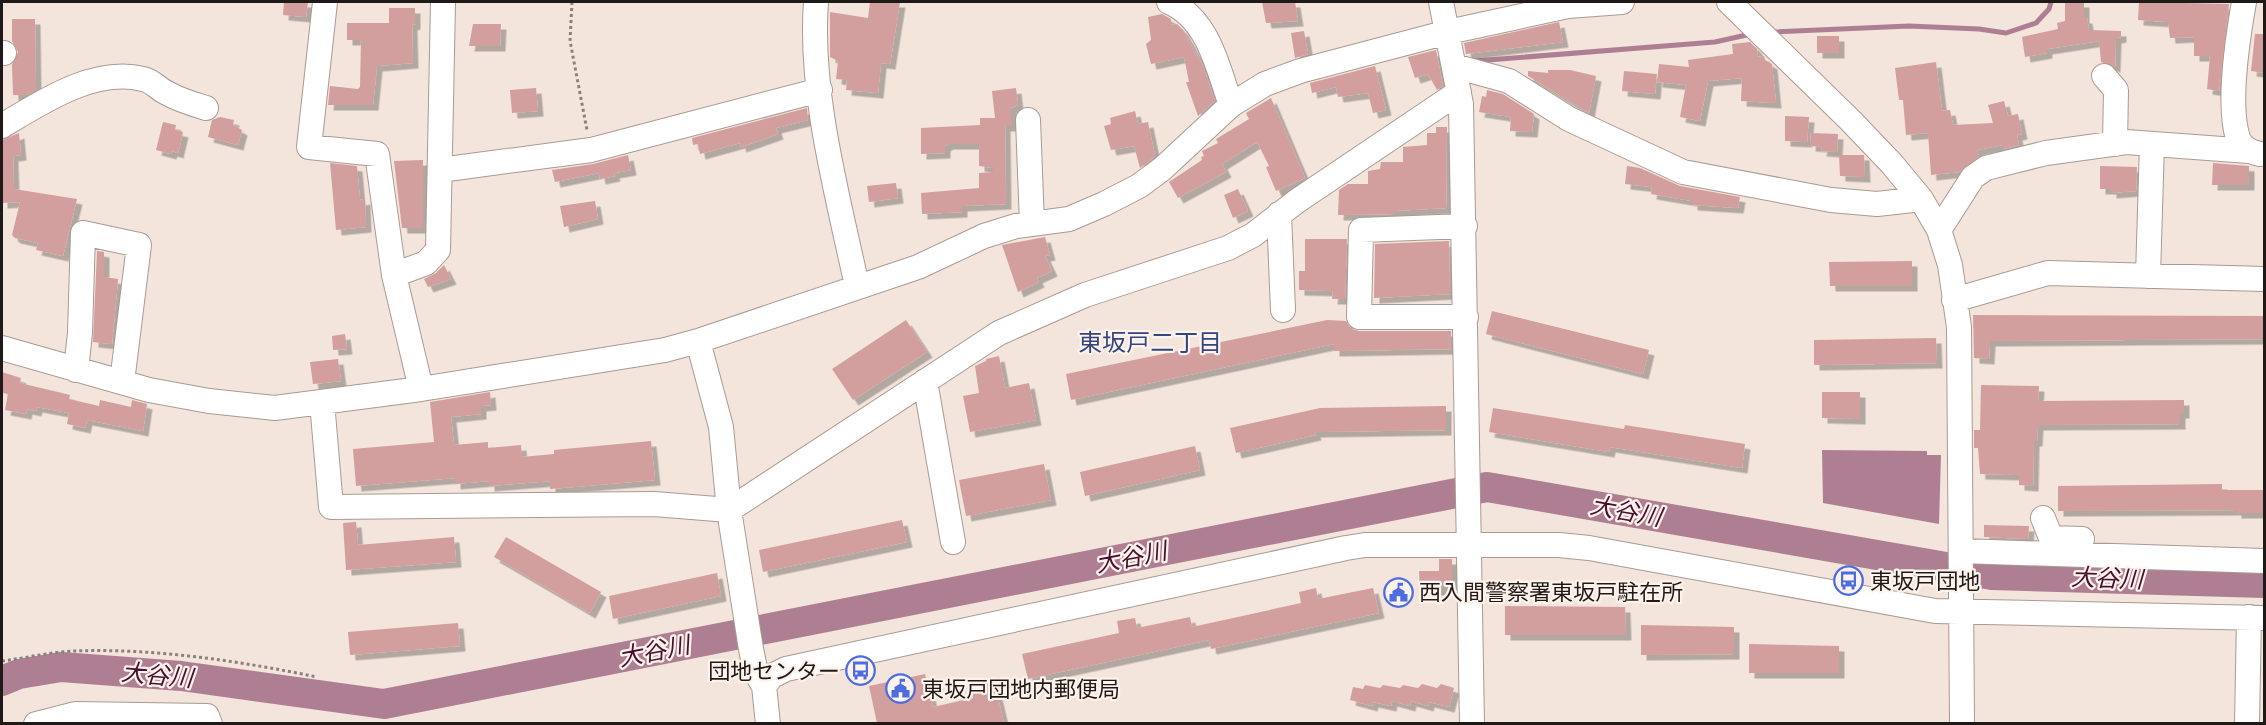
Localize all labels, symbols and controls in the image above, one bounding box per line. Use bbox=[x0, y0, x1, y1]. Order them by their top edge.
district label: 東坂戸二丁目 bbox=[1078, 325, 1222, 360]
water label: 大谷川 bbox=[1588, 488, 1667, 535]
water label: 大谷川 bbox=[1092, 532, 1173, 581]
water label: 大谷川 bbox=[2070, 559, 2147, 597]
bus stop icon: 東坂戸団地 bbox=[1833, 565, 1865, 597]
place label: 東坂戸団地 bbox=[1870, 565, 1980, 597]
public building icon: 西入間警察署東坂戸駐在所 bbox=[1382, 576, 1414, 608]
place label: 西入間警察署東坂戸駐在所 bbox=[1419, 576, 1683, 608]
water label: 大谷川 bbox=[615, 626, 696, 675]
water label: 大谷川 bbox=[120, 654, 197, 696]
place label: 団地センター bbox=[708, 655, 840, 687]
bus stop icon: 団地センター bbox=[845, 655, 877, 687]
public building icon: 東坂戸団地内郵便局 bbox=[885, 673, 917, 705]
place label: 東坂戸団地内郵便局 bbox=[922, 673, 1120, 705]

